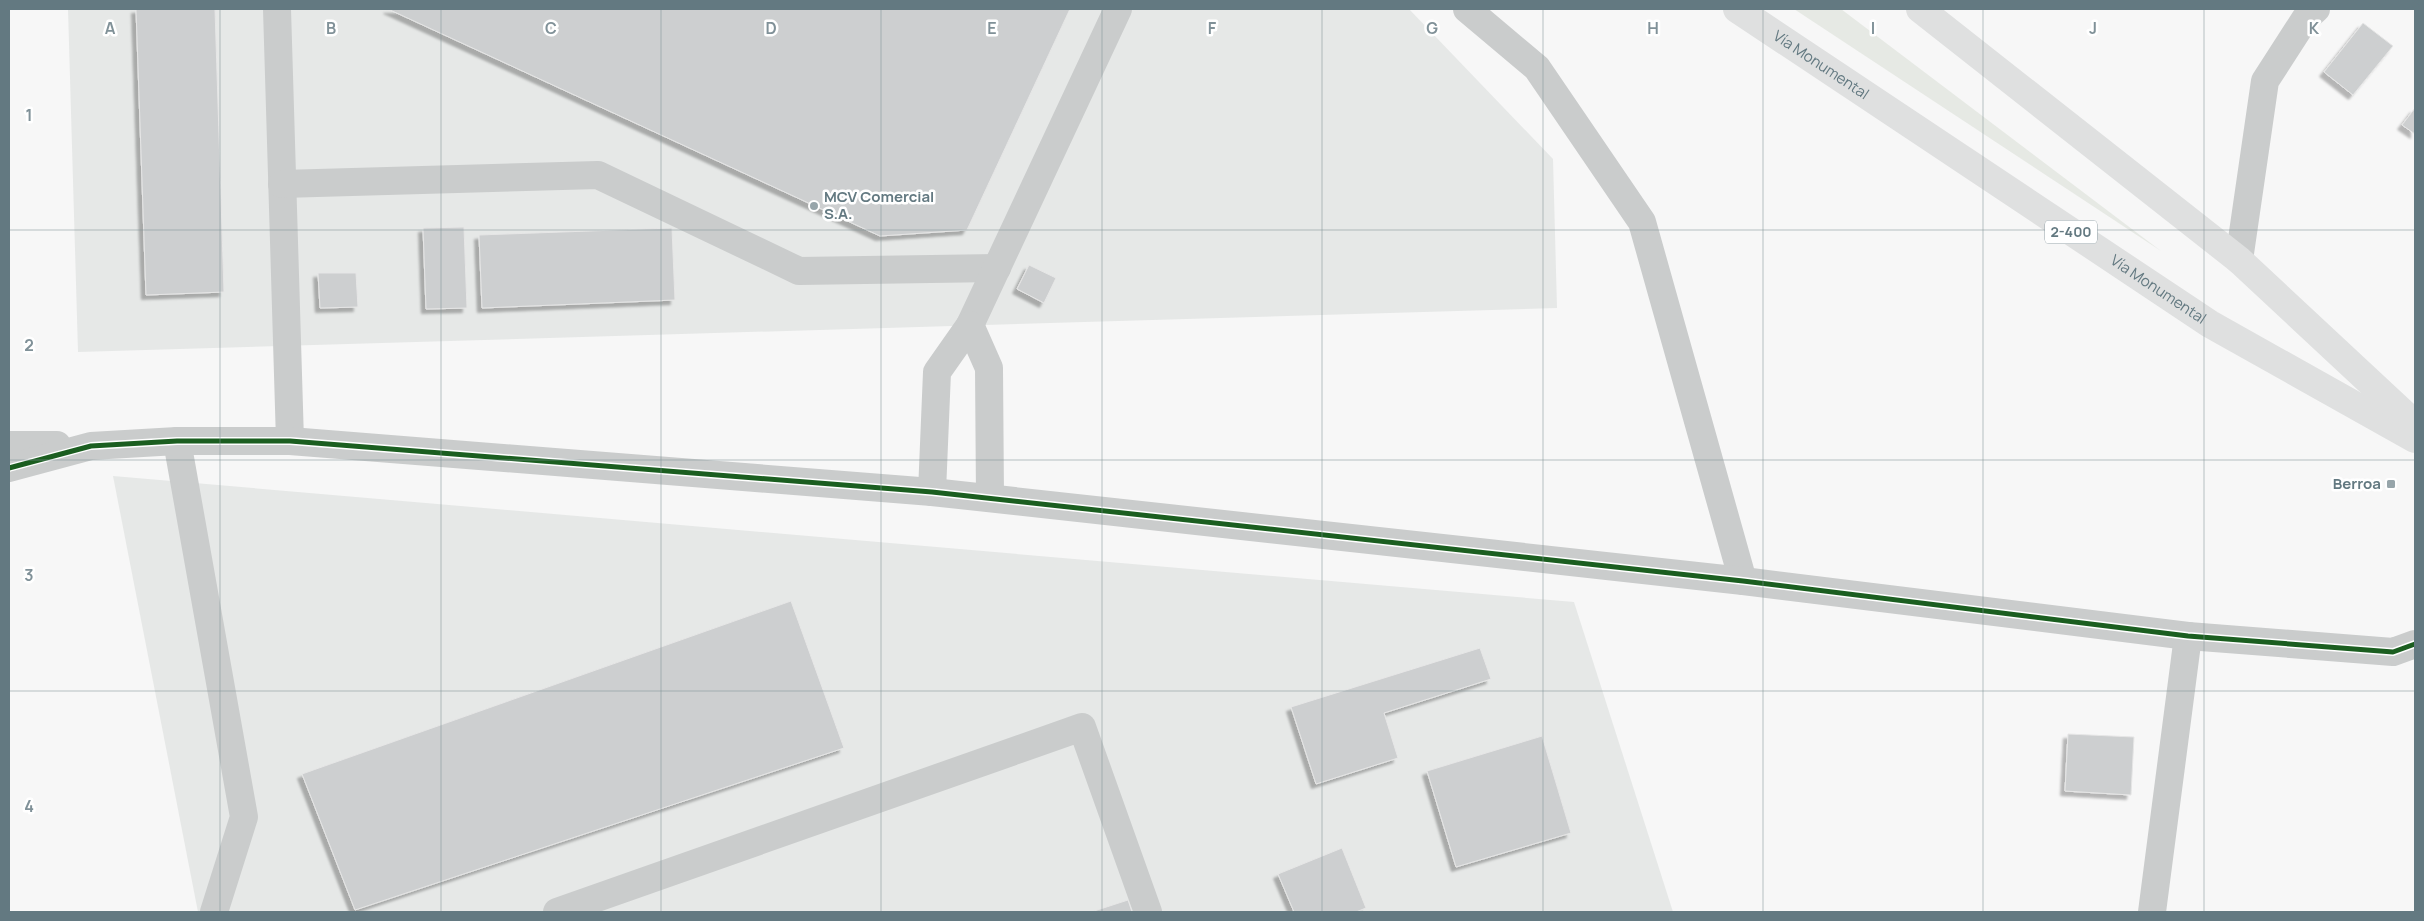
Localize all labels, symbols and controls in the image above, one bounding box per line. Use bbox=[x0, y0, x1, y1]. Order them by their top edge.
text: A bbox=[105, 17, 116, 39]
text: B bbox=[326, 17, 336, 39]
text: C bbox=[545, 17, 557, 39]
text: D bbox=[765, 17, 777, 39]
text: E bbox=[987, 17, 997, 39]
text: F bbox=[1208, 17, 1217, 39]
text: G bbox=[1426, 17, 1438, 39]
text: H bbox=[1647, 17, 1659, 39]
text: I bbox=[1871, 17, 1875, 39]
text: J bbox=[2089, 17, 2097, 39]
text: K bbox=[2309, 17, 2320, 39]
street label: Vía Monumental bbox=[1769, 25, 1873, 104]
text: 1 bbox=[25, 104, 33, 126]
place label: MCV Comercial S.A. bbox=[824, 186, 934, 224]
marker: MCV Comercial S.A. bbox=[808, 200, 820, 212]
road number: 2-400 bbox=[2045, 220, 2097, 243]
street label: Vía Monumental bbox=[2106, 250, 2210, 329]
text: 2 bbox=[24, 334, 34, 356]
place label: Berroa bbox=[2333, 473, 2381, 494]
marker: Berroa bbox=[2385, 478, 2397, 490]
text: 3 bbox=[24, 564, 34, 586]
text: 4 bbox=[24, 795, 34, 817]

